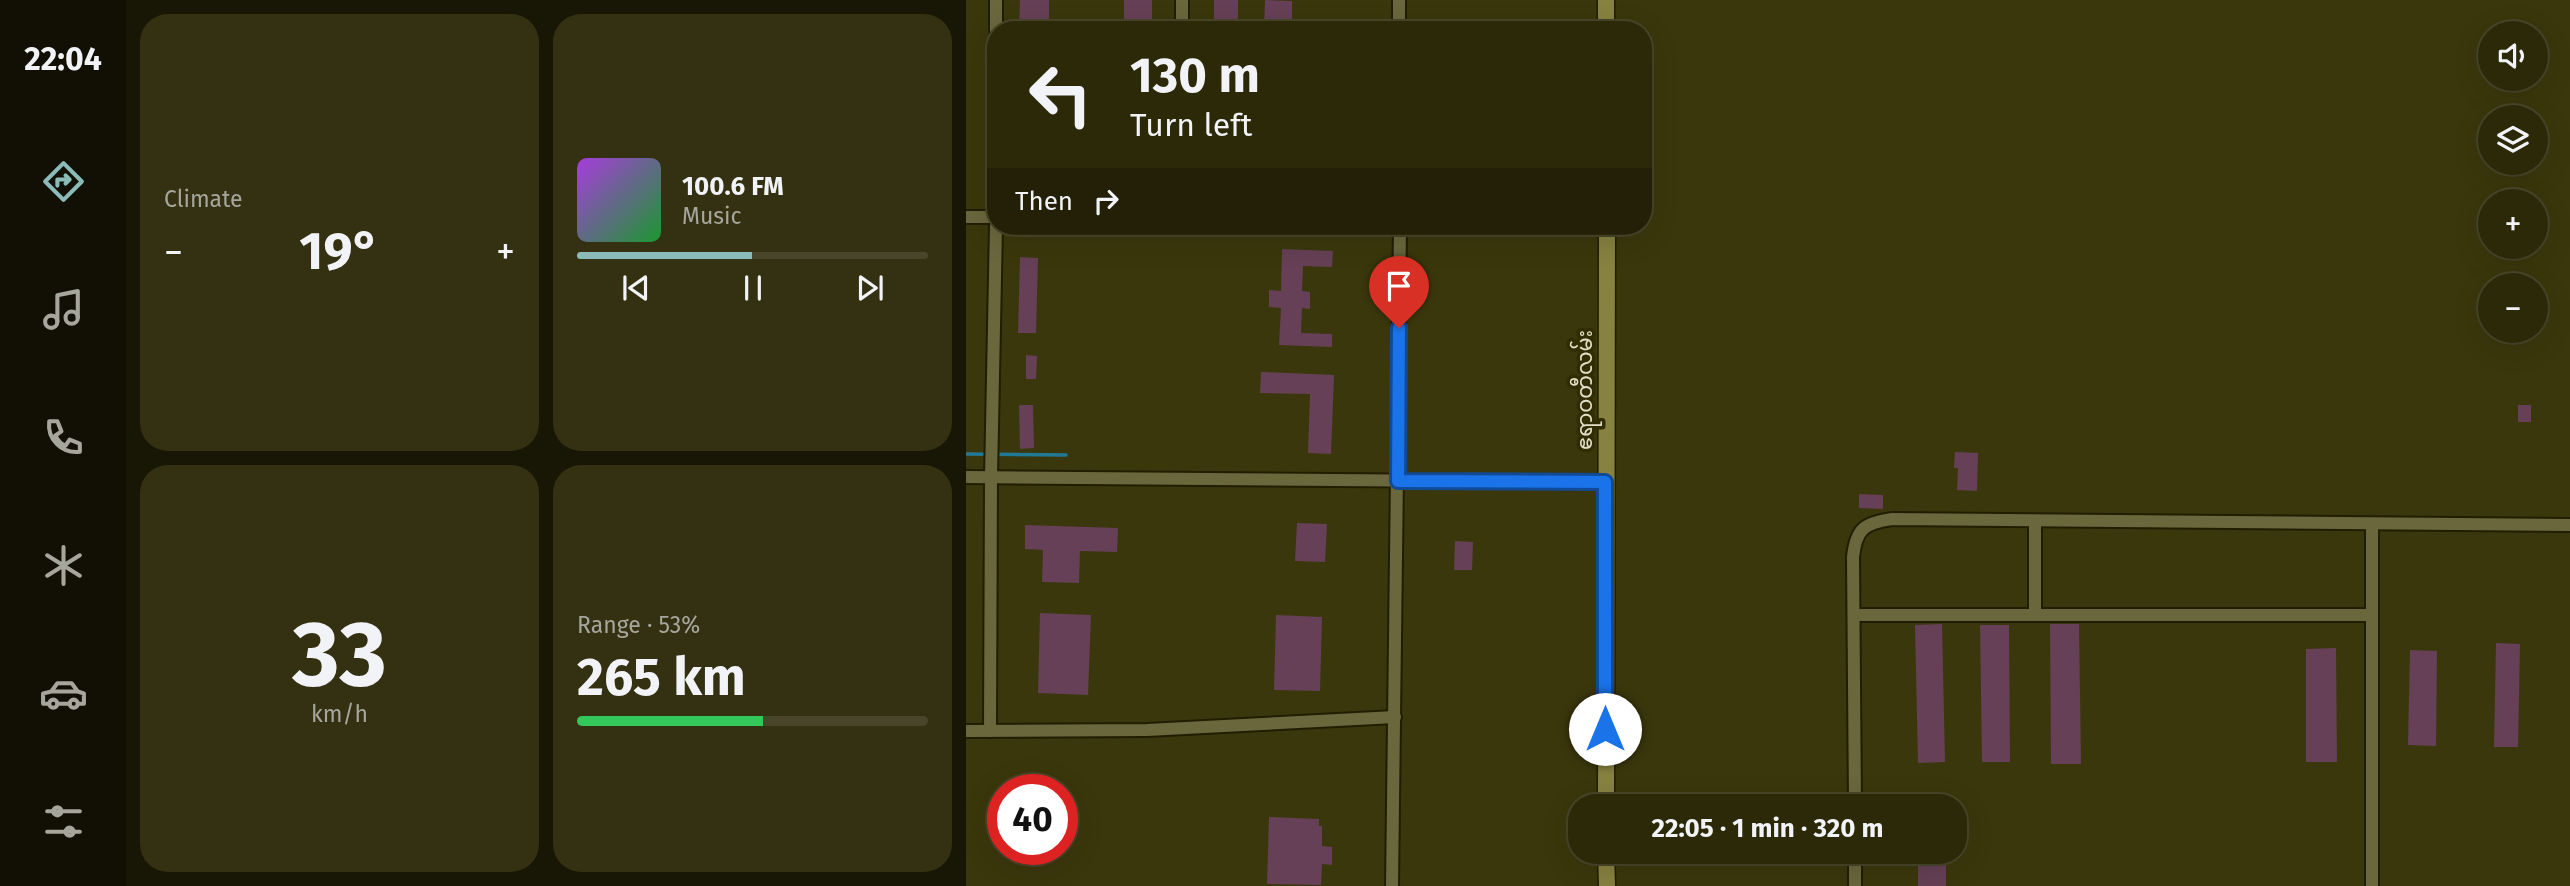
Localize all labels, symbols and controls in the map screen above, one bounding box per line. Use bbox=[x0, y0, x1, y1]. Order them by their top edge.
map controls bbox=[2478, 21, 2548, 343]
button: sound bbox=[2478, 21, 2548, 91]
text: 22:04 bbox=[24, 40, 102, 78]
text: 130 m bbox=[1130, 46, 1260, 105]
icon: left bbox=[1015, 49, 1106, 140]
button: layers bbox=[2478, 105, 2548, 175]
text: Turn left bbox=[1130, 106, 1252, 144]
icon: directions bbox=[39, 157, 88, 206]
text: 100.6 FM bbox=[682, 171, 784, 202]
icon: right bbox=[1087, 182, 1125, 220]
text: Climate bbox=[164, 185, 243, 213]
text: Then bbox=[1015, 186, 1073, 217]
button: + bbox=[2478, 189, 2548, 259]
text: Music bbox=[682, 202, 742, 230]
text: 19° bbox=[299, 220, 380, 283]
text: − bbox=[164, 229, 183, 275]
text: + bbox=[496, 229, 515, 275]
pin bbox=[1369, 256, 1429, 328]
icon: arrive bbox=[1380, 267, 1418, 305]
icon: previous bbox=[617, 269, 655, 307]
icon: pause bbox=[734, 269, 772, 307]
icon: next bbox=[851, 269, 889, 307]
button: − bbox=[2478, 273, 2548, 343]
icon: music bbox=[39, 285, 88, 334]
street label: ဧရာဝတီလမ်း bbox=[1569, 330, 1602, 450]
icon: phone bbox=[39, 413, 88, 462]
icon: climate bbox=[39, 541, 88, 590]
text: 33 bbox=[292, 600, 387, 709]
text: Range · 53% bbox=[577, 611, 700, 639]
text: 265 km bbox=[577, 646, 746, 709]
icon: car bbox=[39, 669, 88, 718]
position arrow bbox=[1568, 692, 1642, 766]
text: km/h bbox=[311, 700, 368, 728]
speed limit sign: 40 bbox=[987, 774, 1078, 865]
icon: filters bbox=[39, 797, 88, 846]
text: 22:05 · 1 min · 320 m bbox=[1652, 813, 1883, 844]

